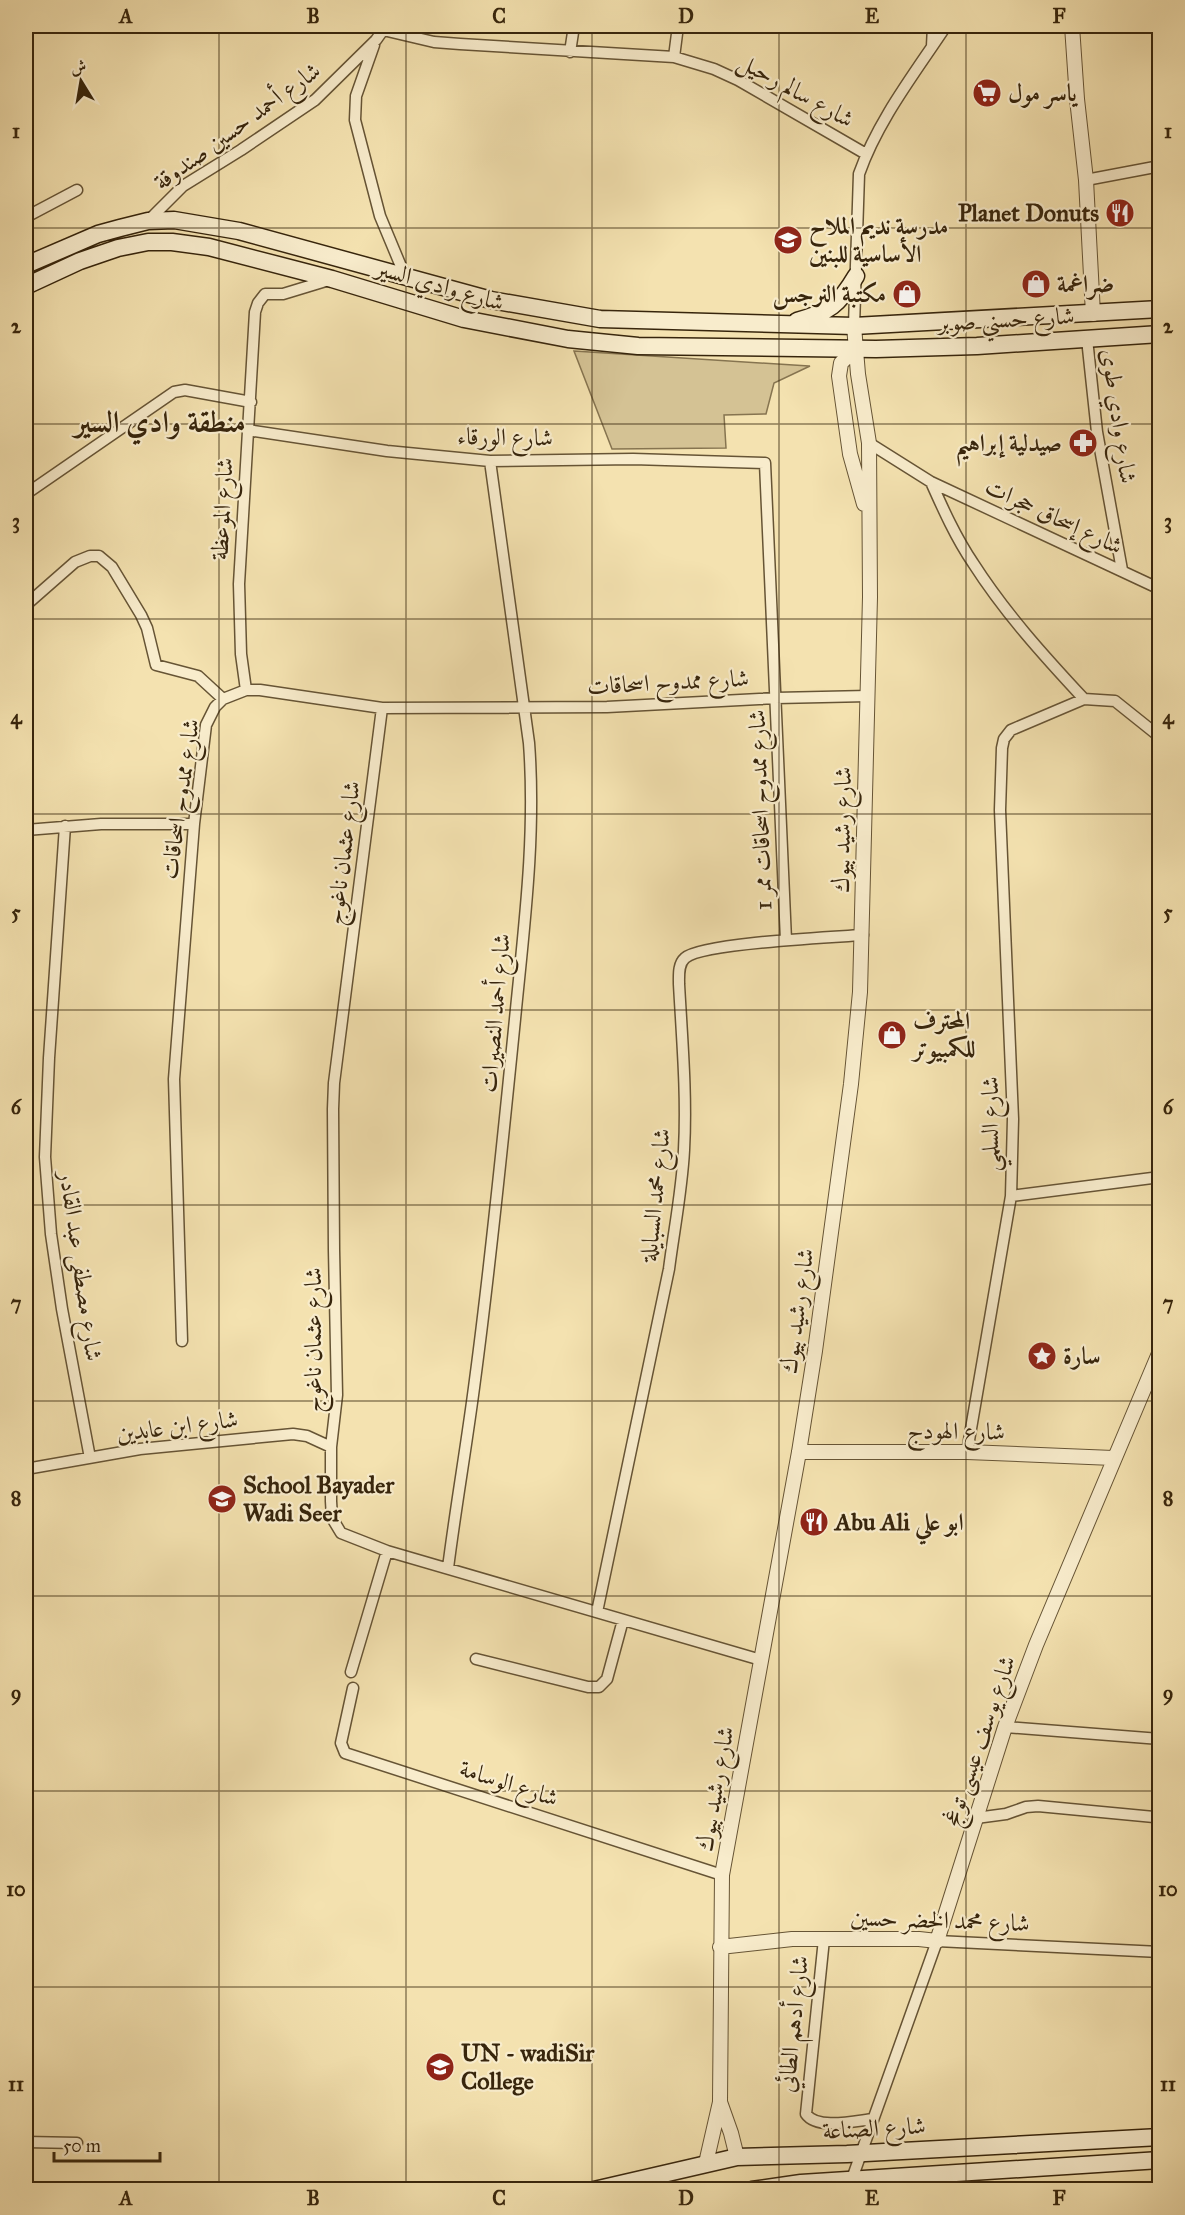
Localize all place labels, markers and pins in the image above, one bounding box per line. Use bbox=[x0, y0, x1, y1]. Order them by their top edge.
supermarket icon: ياسر مول bbox=[971, 77, 1003, 109]
place label: ياسر مول bbox=[1008, 78, 1078, 109]
restaurant icon: Planet Donuts bbox=[1104, 197, 1136, 229]
place label: Planet Donuts bbox=[958, 198, 1099, 228]
place label: مدرسة نديم الملاح الأساسية للبنين bbox=[809, 211, 948, 269]
school or university icon: مدرسة نديم الملاح الأساسية للبنين bbox=[772, 224, 804, 256]
shop icon: ضراغمة bbox=[1020, 268, 1052, 300]
place label: ضراغمة bbox=[1057, 269, 1114, 300]
shop icon: مكتبة النرجس bbox=[891, 278, 923, 310]
place label: مكتبة النرجس bbox=[772, 279, 886, 310]
pharmacy icon: صيدلية إبراهيم bbox=[1067, 427, 1099, 459]
place label: صيدلية إبراهيم bbox=[956, 428, 1062, 467]
place label: المحترف للكمبيوتر bbox=[910, 1006, 975, 1064]
shop icon: المحترف للكمبيوتر bbox=[876, 1019, 908, 1051]
place icon: سارة bbox=[1026, 1340, 1058, 1372]
place label: سارة bbox=[1063, 1341, 1101, 1371]
place label: School Bayader Wadi Seer bbox=[243, 1470, 395, 1528]
school or university icon: School Bayader Wadi Seer bbox=[206, 1483, 238, 1515]
restaurant icon: Abu Ali ابو علي bbox=[798, 1506, 830, 1538]
place label: Abu Ali ابو علي bbox=[833, 1507, 964, 1545]
place label: UN - wadiSir College bbox=[461, 2038, 595, 2096]
school or university icon: UN - wadiSir College bbox=[424, 2051, 456, 2083]

